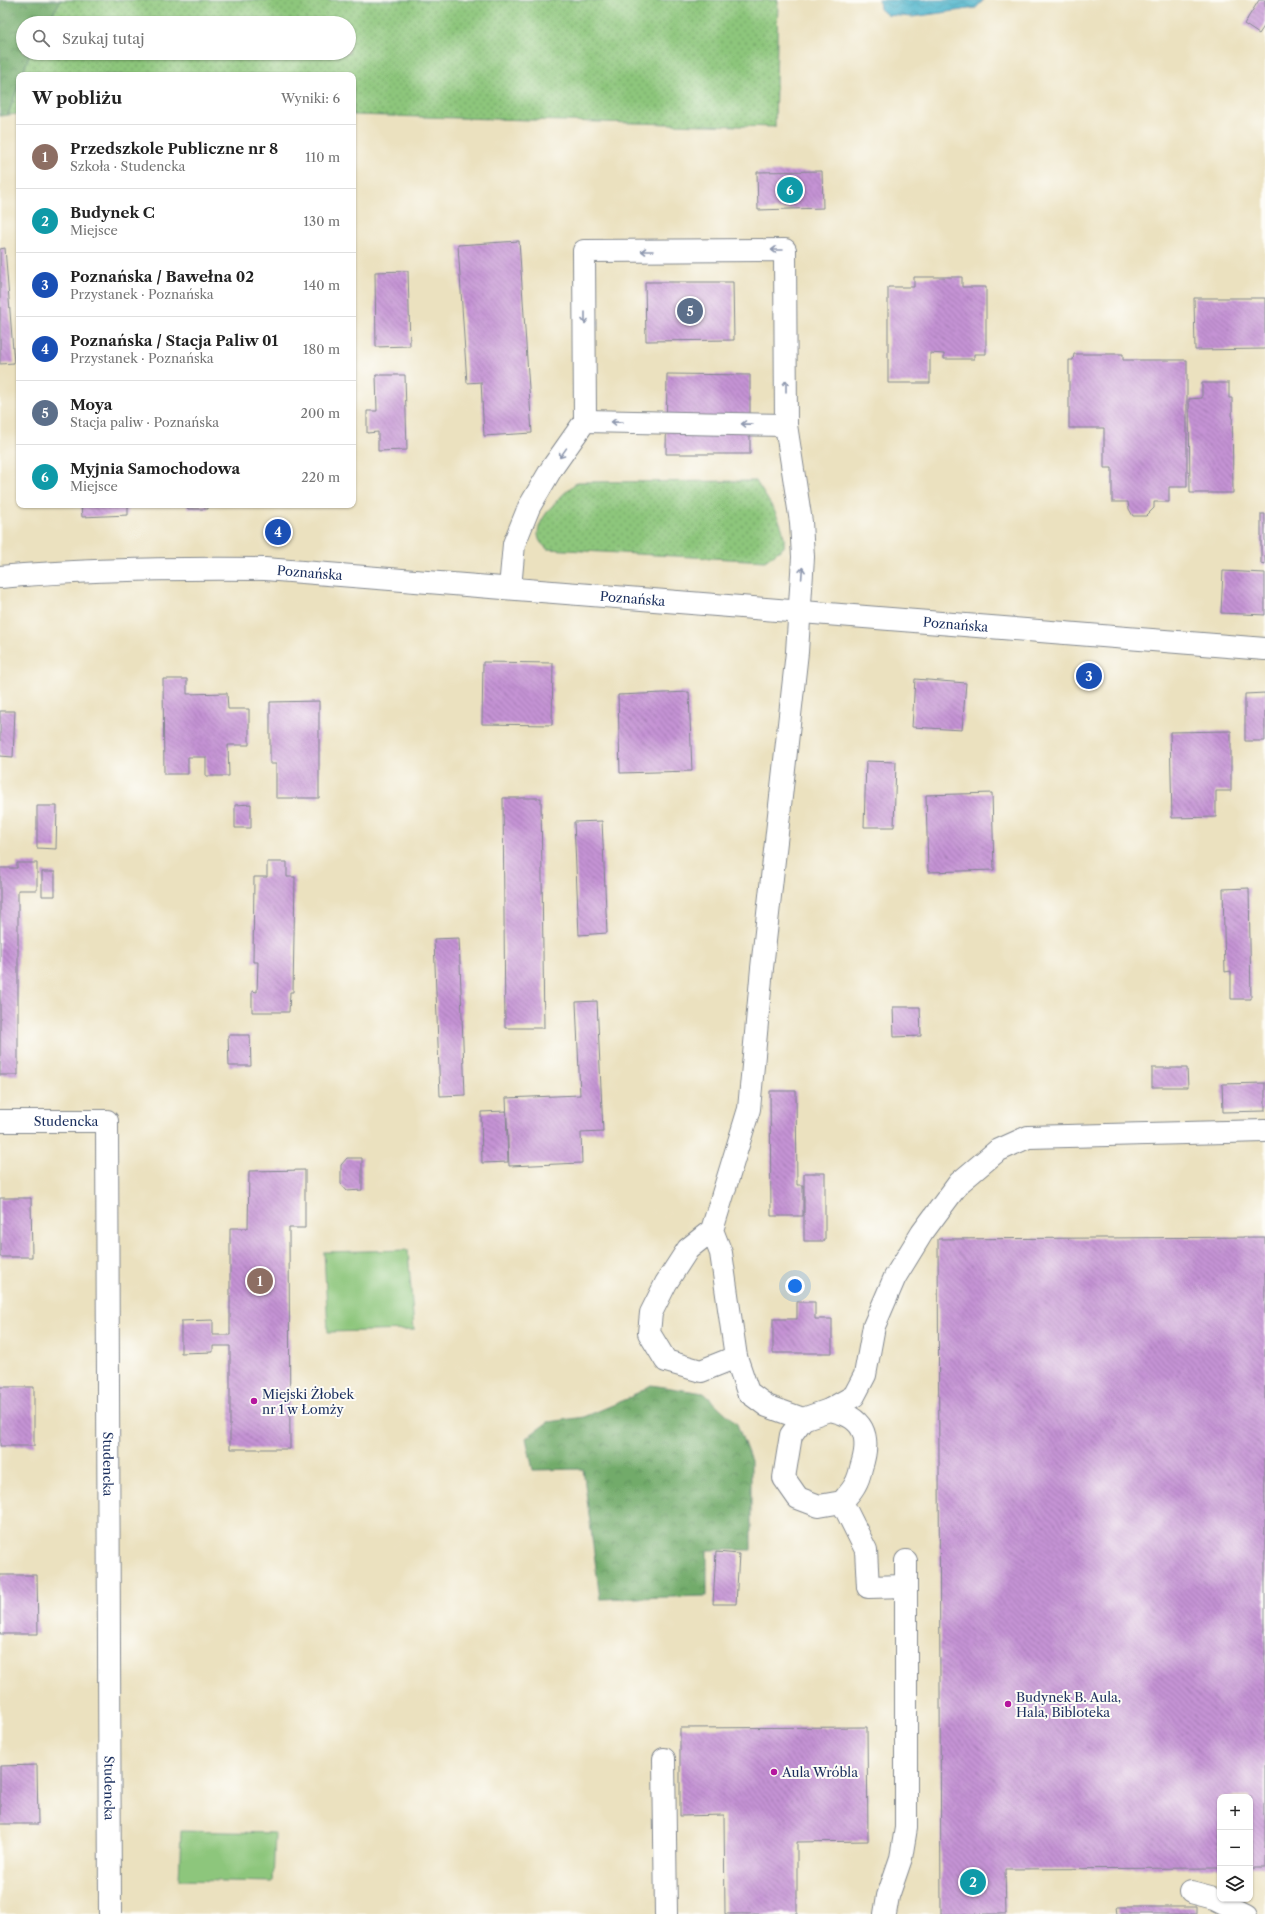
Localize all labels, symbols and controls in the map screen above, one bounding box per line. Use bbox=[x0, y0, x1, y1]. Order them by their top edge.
search box bbox=[16, 16, 356, 60]
icon: search bbox=[30, 27, 52, 49]
text: Szukaj tutaj bbox=[62, 29, 144, 48]
text: W pobliżu bbox=[32, 88, 122, 108]
text: Wyniki: 6 bbox=[281, 90, 340, 106]
text: Przedszkole Publiczne nr 8 bbox=[70, 139, 278, 158]
text: 1 bbox=[42, 149, 48, 165]
text: 110 m bbox=[305, 149, 340, 165]
text: Szkoła · Studencka bbox=[70, 158, 185, 174]
pin: 6 bbox=[777, 175, 803, 205]
text: Budynek C bbox=[70, 203, 155, 222]
text: 2 bbox=[41, 213, 49, 229]
text: 130 m bbox=[304, 213, 340, 229]
text: Miejsce bbox=[70, 222, 118, 238]
one-way arrow bbox=[771, 246, 784, 254]
one-way arrow bbox=[641, 247, 654, 255]
text: Poznańska / Bawełna 02 bbox=[70, 267, 254, 286]
text: 3 bbox=[41, 277, 49, 293]
text: 140 m bbox=[303, 277, 340, 293]
text: Przystanek · Poznańska bbox=[70, 286, 214, 302]
pin: 5 bbox=[677, 296, 703, 326]
one-way arrow bbox=[581, 311, 589, 324]
text: Poznańska / Stacja Paliw 01 bbox=[70, 331, 278, 350]
text: 4 bbox=[41, 341, 49, 357]
text: 180 m bbox=[303, 341, 340, 357]
text: Przystanek · Poznańska bbox=[70, 350, 214, 366]
one-way arrow bbox=[782, 380, 790, 393]
text: Moya bbox=[70, 395, 112, 414]
text: 5 bbox=[41, 405, 49, 421]
text: 200 m bbox=[300, 405, 340, 421]
text: Stacja paliw · Poznańska bbox=[70, 414, 219, 430]
one-way arrow bbox=[611, 418, 624, 426]
one-way arrow bbox=[741, 420, 754, 428]
one-way arrow bbox=[559, 448, 567, 459]
text: Myjnia Samochodowa bbox=[70, 459, 240, 478]
text: 6 bbox=[41, 469, 49, 485]
text: 220 m bbox=[301, 469, 340, 485]
text: Miejsce bbox=[70, 478, 118, 494]
pin: 4 bbox=[265, 517, 291, 547]
street label: Poznańska bbox=[276, 562, 343, 583]
one-way arrow bbox=[799, 567, 806, 580]
street label: Poznańska bbox=[599, 588, 666, 609]
street label: Poznańska bbox=[922, 614, 989, 635]
pin: 3 bbox=[1076, 661, 1102, 691]
street label: Studencka bbox=[34, 1113, 98, 1129]
pin: 1 bbox=[247, 1266, 273, 1296]
your location bbox=[785, 1276, 805, 1296]
place label: Miejski Żłobek nr 1 w Łomży bbox=[262, 1386, 354, 1417]
marker: Miejski Żłobek nr 1 w Łomży bbox=[249, 1396, 259, 1406]
street label: Studencka bbox=[100, 1432, 116, 1497]
place label: Budynek B. Aula, Hala, Bibloteka bbox=[1016, 1689, 1121, 1720]
marker: Budynek B. Aula, Hala, Bibloteka bbox=[1003, 1699, 1013, 1709]
street label: Studencka bbox=[101, 1756, 118, 1821]
place label: Aula Wróbla bbox=[781, 1764, 858, 1780]
marker: Aula Wróbla bbox=[769, 1767, 779, 1777]
map controls bbox=[1217, 1794, 1253, 1902]
button: + bbox=[1217, 1794, 1253, 1830]
button: − bbox=[1217, 1830, 1253, 1866]
button: layers bbox=[1217, 1866, 1253, 1902]
pin: 2 bbox=[960, 1867, 986, 1897]

